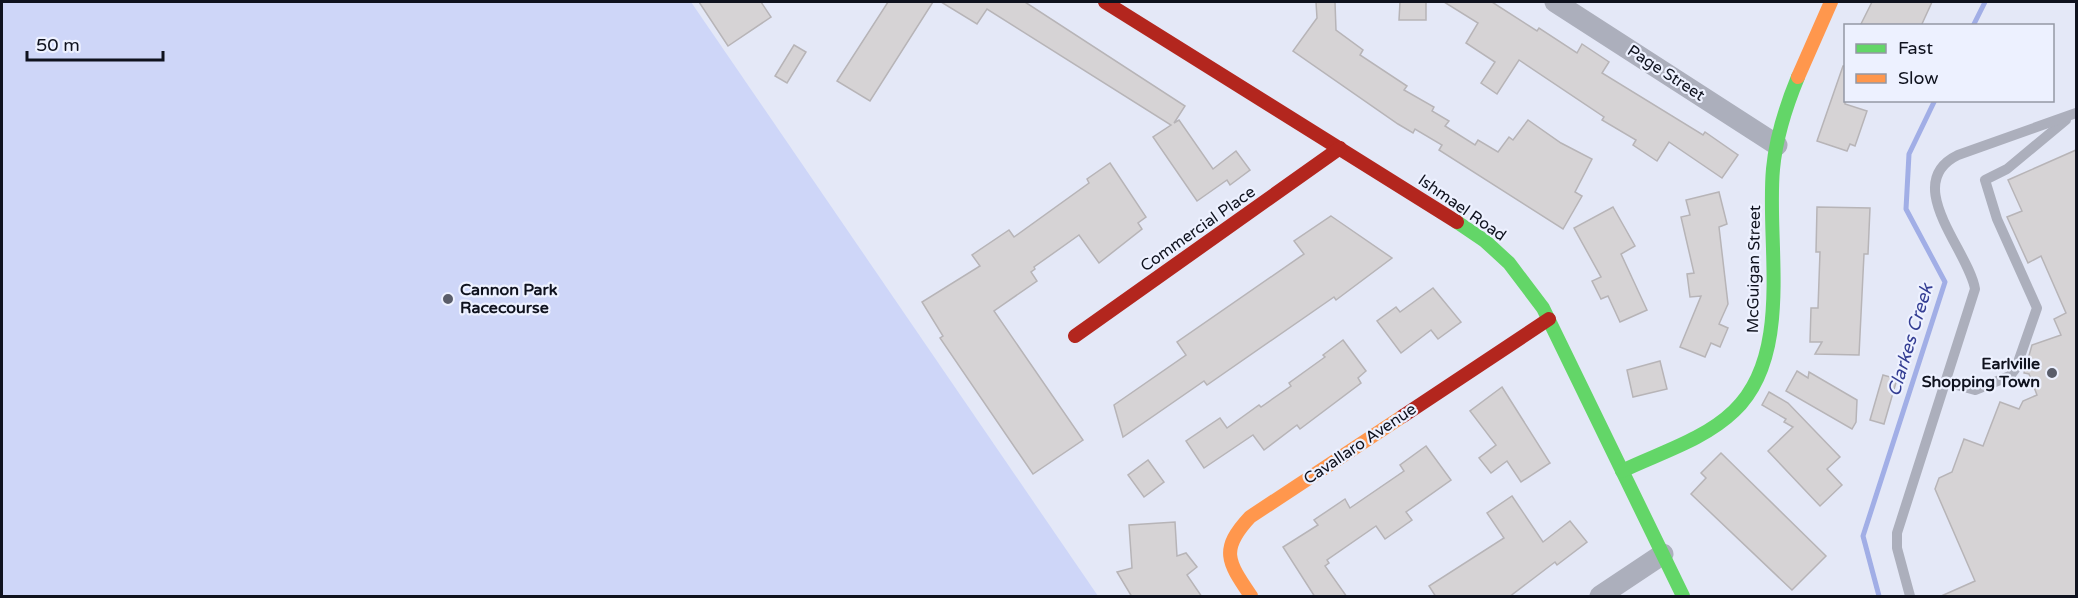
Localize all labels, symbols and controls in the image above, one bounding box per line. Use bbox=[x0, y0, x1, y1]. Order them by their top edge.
scale bar bbox=[27, 24, 164, 62]
legend bbox=[1844, 24, 2054, 102]
text: 50 m bbox=[36, 34, 80, 56]
text: Fast bbox=[1898, 37, 1933, 59]
street label: Page Street bbox=[1623, 41, 1709, 105]
text: Slow bbox=[1898, 67, 1939, 89]
street label: Ishmael Road bbox=[1414, 170, 1510, 246]
street label: Commercial Place bbox=[1137, 182, 1259, 276]
street label: McGuigan Street bbox=[1743, 205, 1765, 333]
place label: Cannon Park Racecourse bbox=[460, 280, 558, 318]
water label: Clarkes Creek bbox=[1882, 280, 1938, 399]
marker: Cannon Park Racecourse bbox=[441, 292, 455, 306]
place label: Earlville Shopping Town bbox=[1922, 354, 2040, 392]
marker: Earlville Shopping Town bbox=[2045, 366, 2059, 380]
street label: Cavallaro Avenue bbox=[1300, 399, 1420, 489]

